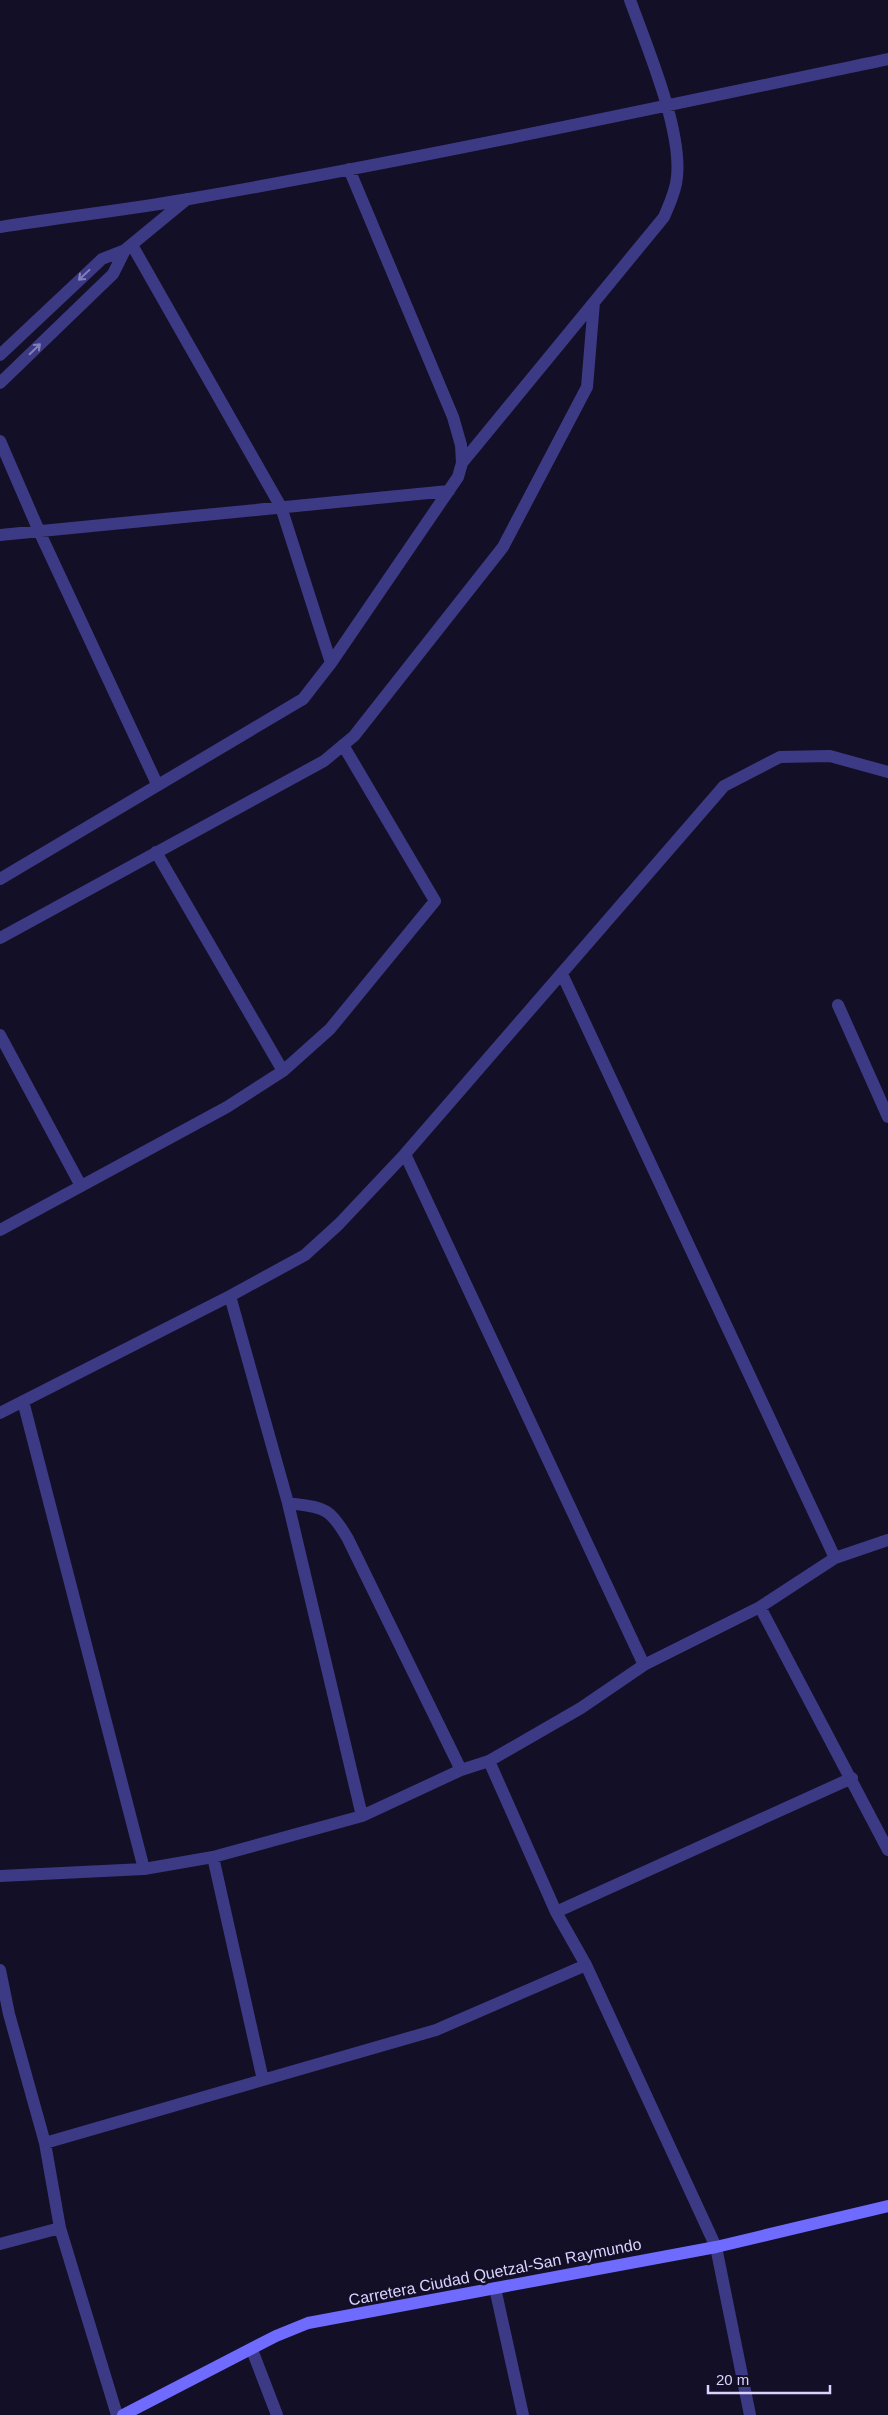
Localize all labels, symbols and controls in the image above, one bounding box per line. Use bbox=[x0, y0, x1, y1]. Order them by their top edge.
one-way arrow bbox=[78, 269, 91, 281]
one-way arrow bbox=[29, 343, 42, 355]
street label: Carretera Ciudad Quetzal-San Raymundo bbox=[347, 2235, 643, 2309]
scale bar bbox=[708, 2362, 830, 2394]
text: 20 m bbox=[716, 2371, 749, 2388]

